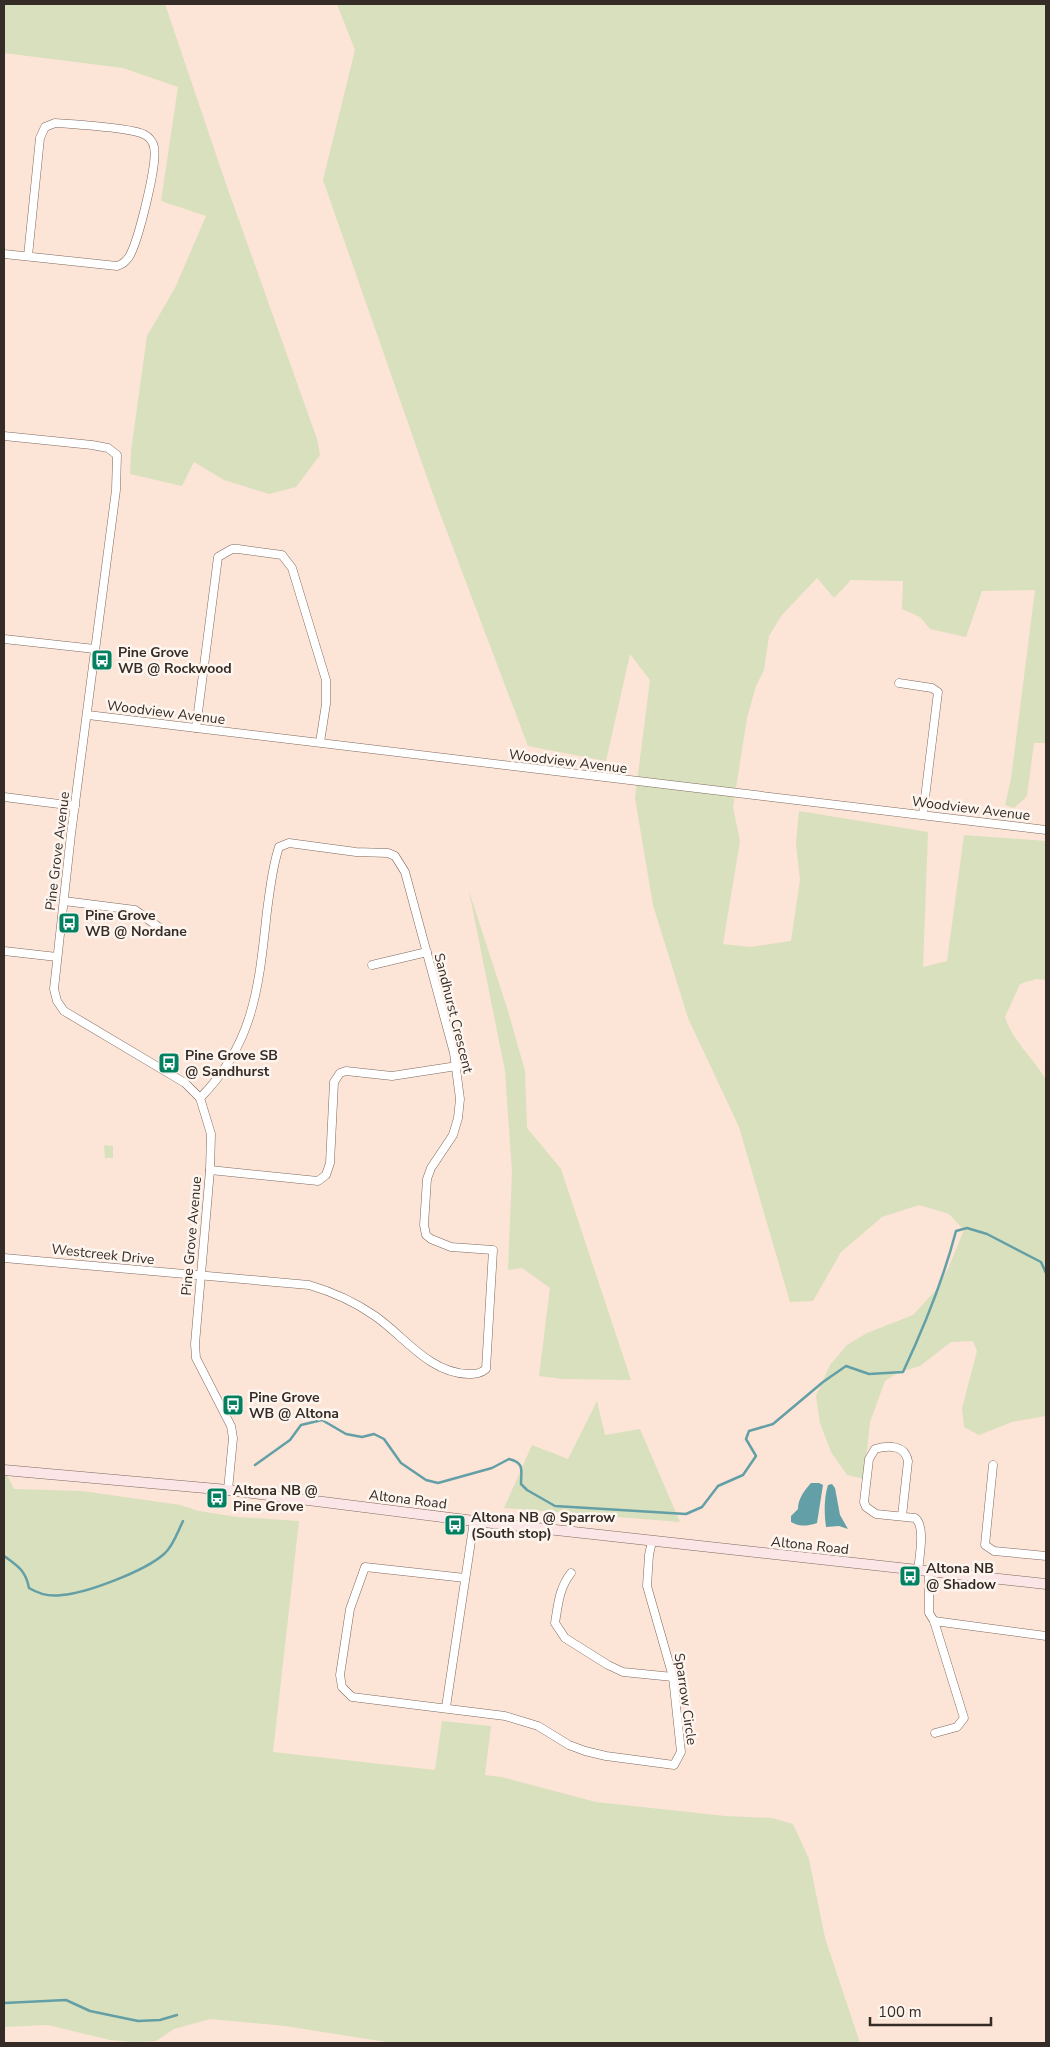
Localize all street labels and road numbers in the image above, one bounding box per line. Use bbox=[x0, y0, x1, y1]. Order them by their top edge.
street label: Woodview Avenue bbox=[106, 696, 226, 729]
street label: Woodview Avenue bbox=[508, 745, 628, 778]
street label: Pine Grove Avenue bbox=[41, 791, 74, 912]
street label: Woodview Avenue bbox=[911, 792, 1031, 825]
street label: Sandhurst Crescent bbox=[429, 951, 478, 1075]
street label: Pine Grove Avenue bbox=[177, 1176, 206, 1296]
street label: Westcreek Drive bbox=[50, 1240, 155, 1269]
street label: Altona Road bbox=[368, 1485, 448, 1514]
street label: Altona Road bbox=[770, 1532, 850, 1559]
street label: Sparrow Circle bbox=[670, 1652, 701, 1746]

